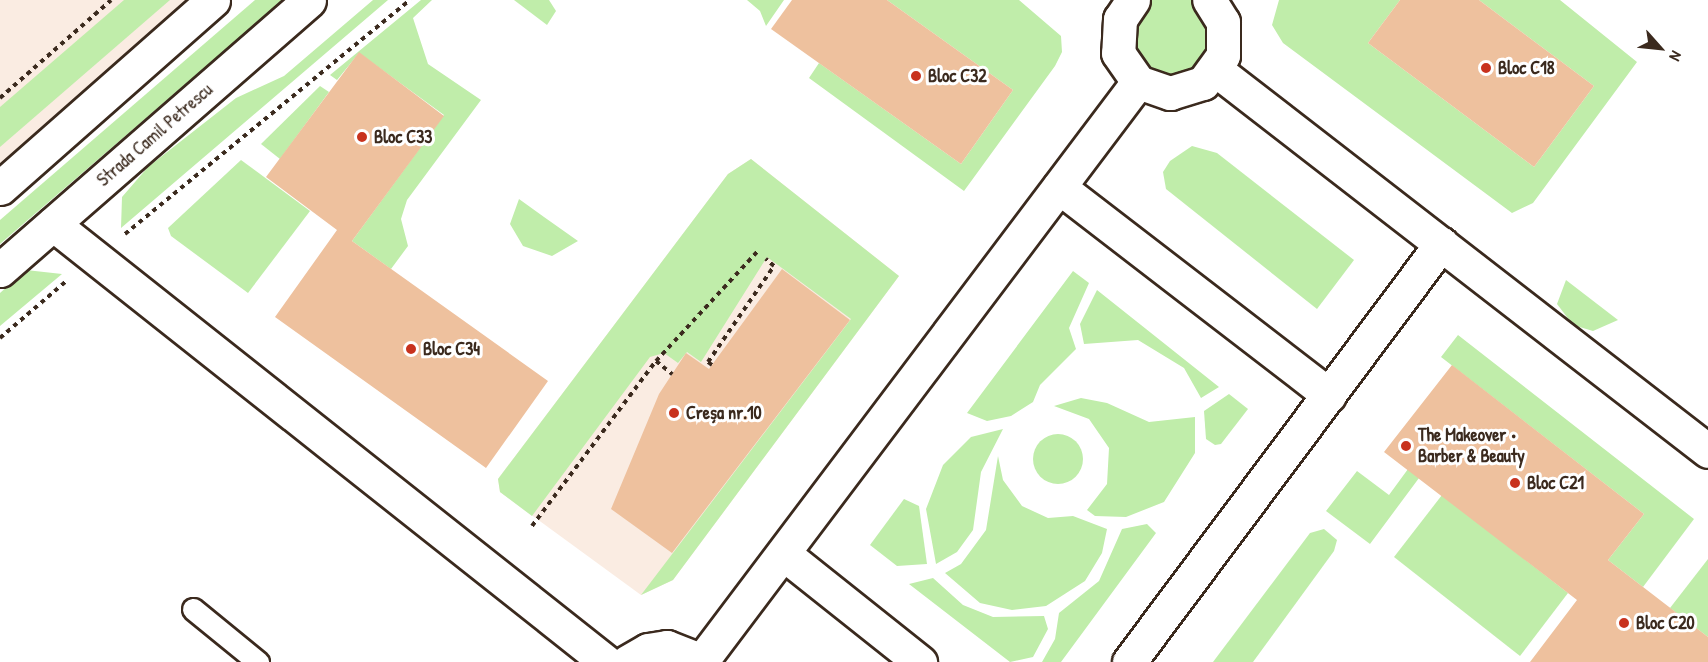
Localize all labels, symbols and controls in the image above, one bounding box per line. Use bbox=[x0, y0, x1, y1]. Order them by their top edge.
north arrow bbox=[1630, 18, 1690, 78]
text: N bbox=[1664, 47, 1688, 65]
place label: Bloc C18 bbox=[1498, 57, 1554, 79]
marker: Bloc C18 bbox=[1479, 61, 1493, 75]
place label: Bloc C32 bbox=[928, 65, 987, 87]
marker: Bloc C32 bbox=[909, 69, 923, 83]
street label: Strada Camil Petrescu bbox=[93, 79, 217, 191]
place label: Bloc C33 bbox=[374, 126, 432, 148]
marker: Bloc C33 bbox=[355, 130, 369, 144]
place label: Bloc C34 bbox=[423, 338, 480, 360]
marker: Bloc C34 bbox=[404, 342, 418, 356]
place label: Creșa nr.10 bbox=[686, 402, 762, 424]
marker: Creșa nr.10 bbox=[667, 406, 681, 420]
place label: The Makeover • Barber & Beauty bbox=[1418, 425, 1525, 468]
marker: The Makeover • Barber & Beauty bbox=[1399, 439, 1413, 453]
place label: Bloc C21 bbox=[1527, 472, 1584, 494]
marker: Bloc C21 bbox=[1508, 476, 1522, 490]
place label: Bloc C20 bbox=[1636, 612, 1695, 634]
marker: Bloc C20 bbox=[1617, 616, 1631, 630]

